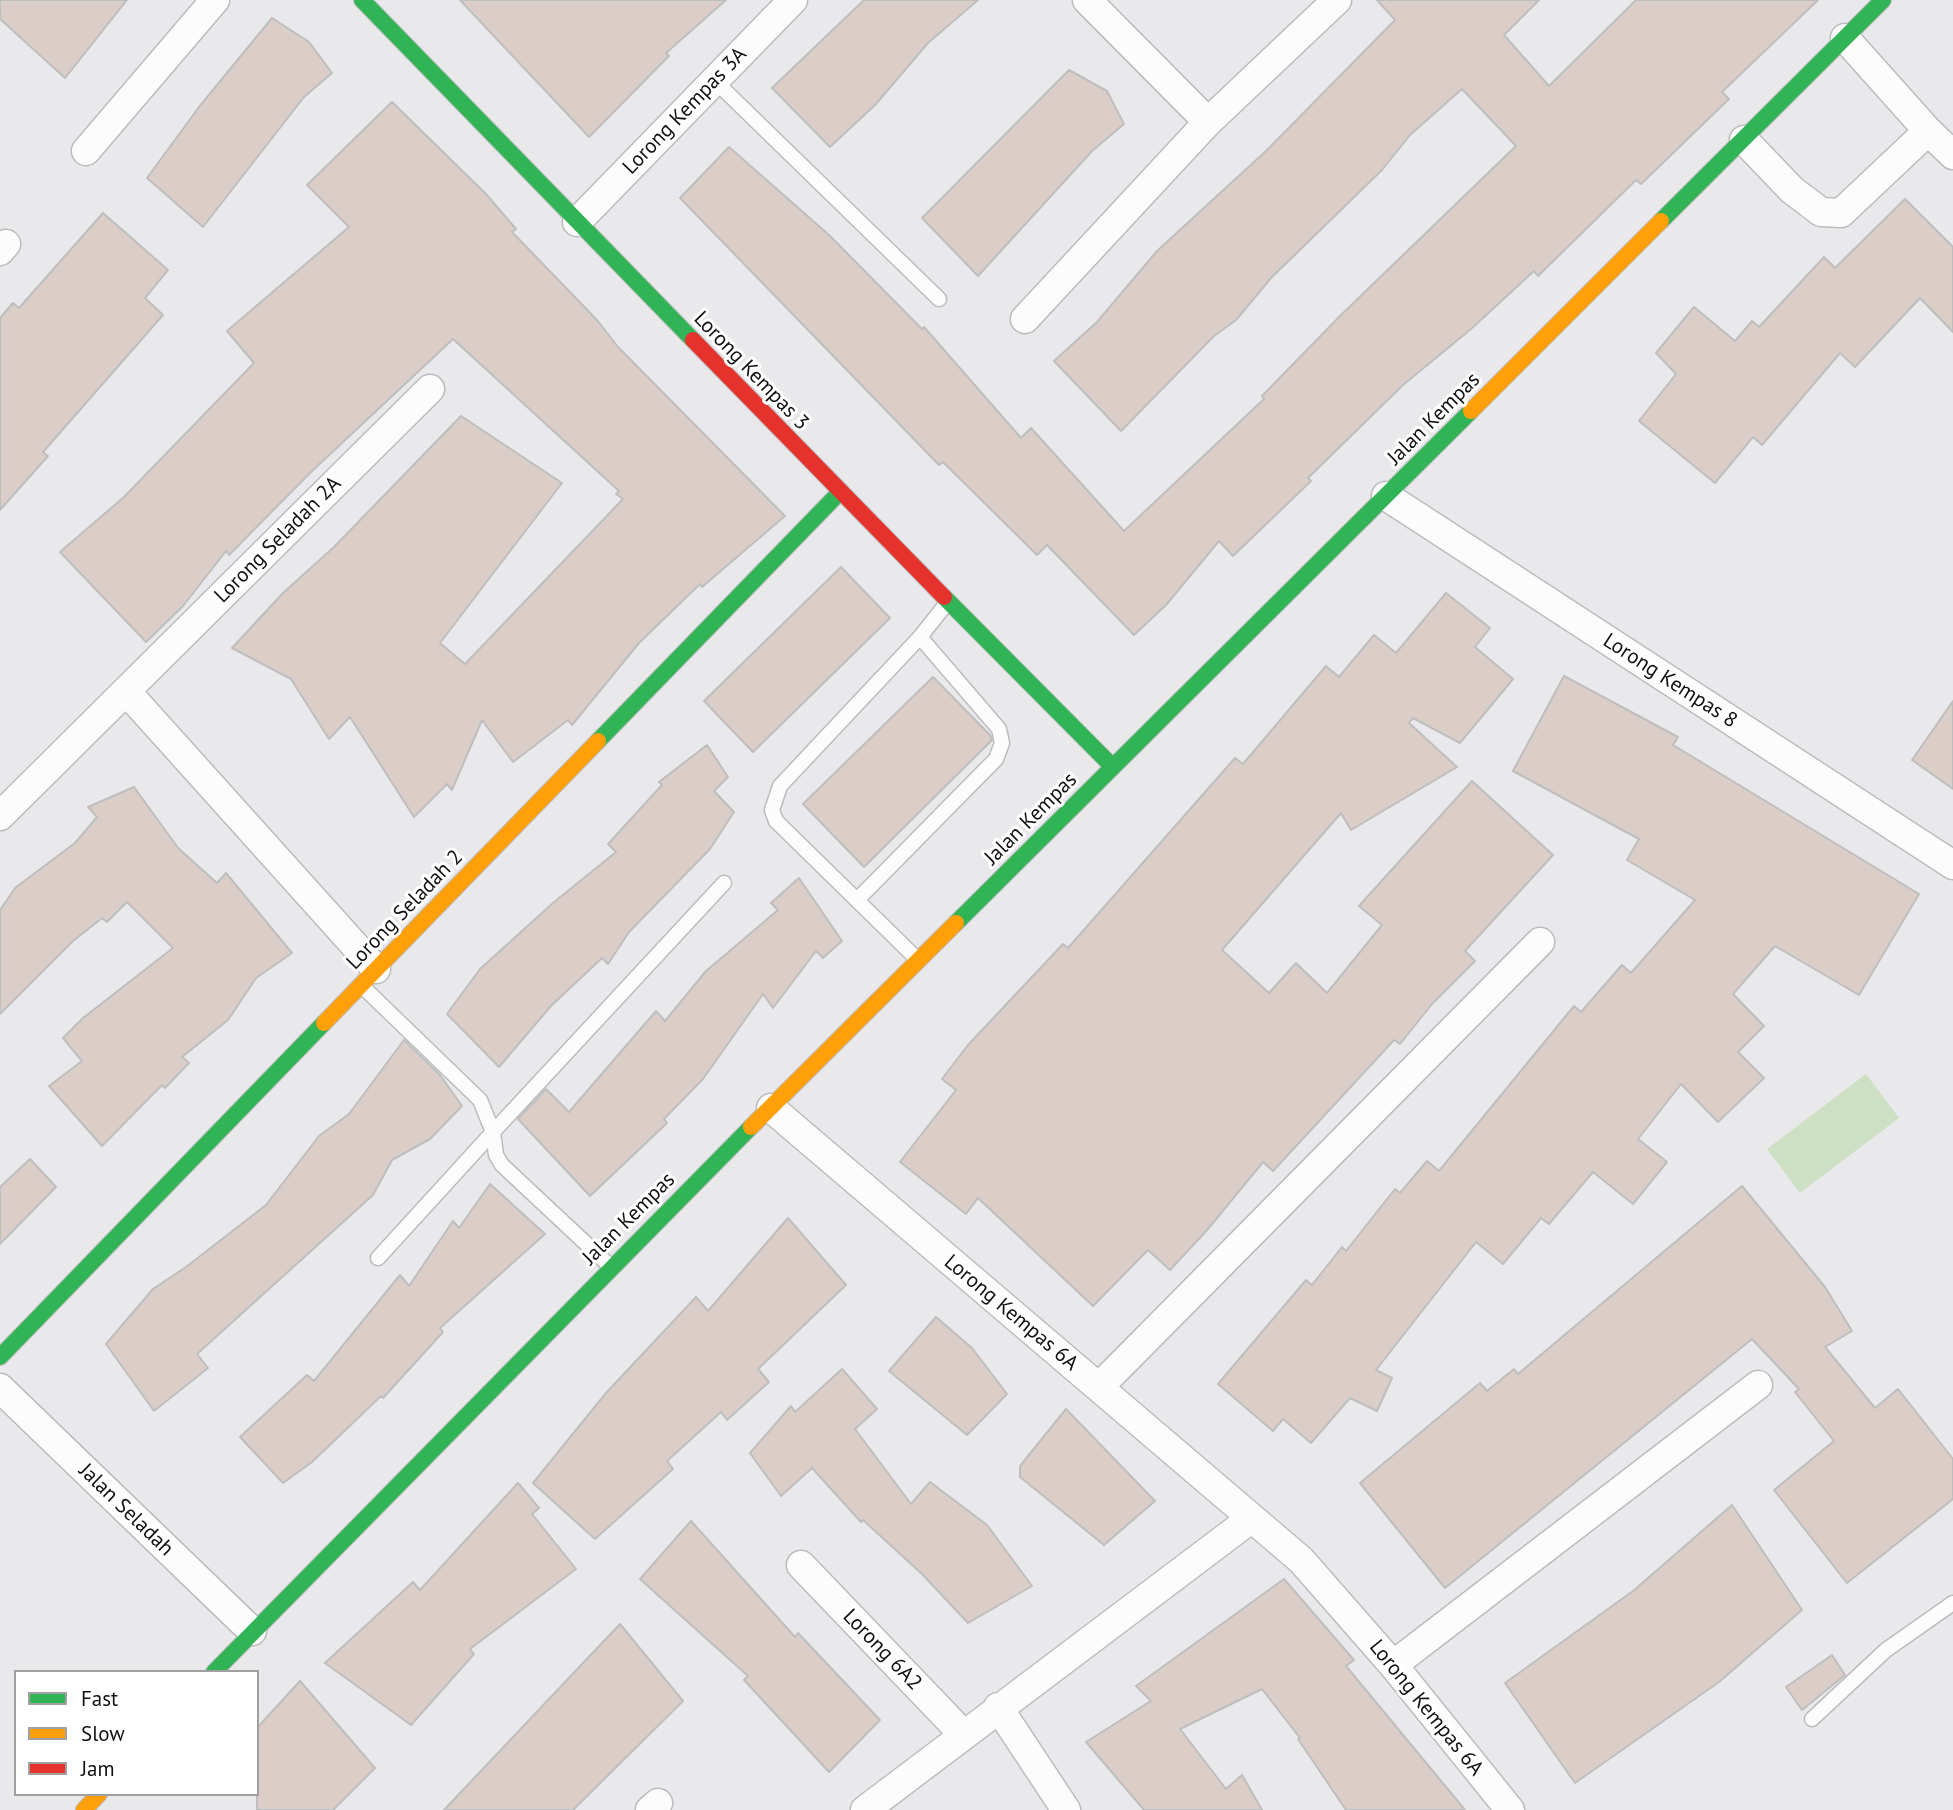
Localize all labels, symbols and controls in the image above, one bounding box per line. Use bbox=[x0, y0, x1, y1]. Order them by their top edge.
street label: Lorong Kempas 3A bbox=[618, 42, 752, 180]
street label: Lorong Kempas 3 bbox=[688, 307, 814, 435]
street label: Jalan Kempas bbox=[1383, 368, 1485, 470]
street label: Lorong Seladah 2A bbox=[210, 472, 346, 608]
street label: Lorong Kempas 8 bbox=[1598, 628, 1742, 734]
street label: Jalan Kempas bbox=[980, 768, 1082, 870]
street label: Lorong Seladah 2 bbox=[342, 845, 468, 975]
street label: Jalan Kempas bbox=[578, 1168, 680, 1270]
street label: Lorong Kempas 6A bbox=[939, 1250, 1083, 1376]
street label: Jalan Seladah bbox=[73, 1459, 179, 1561]
street label: Lorong 6A2 bbox=[837, 1604, 927, 1696]
street label: Lorong Kempas 6A bbox=[1364, 1635, 1488, 1781]
legend bbox=[14, 1670, 259, 1796]
text: Fast bbox=[81, 1685, 118, 1712]
text: Slow bbox=[81, 1720, 125, 1747]
text: Jam bbox=[81, 1755, 115, 1782]

